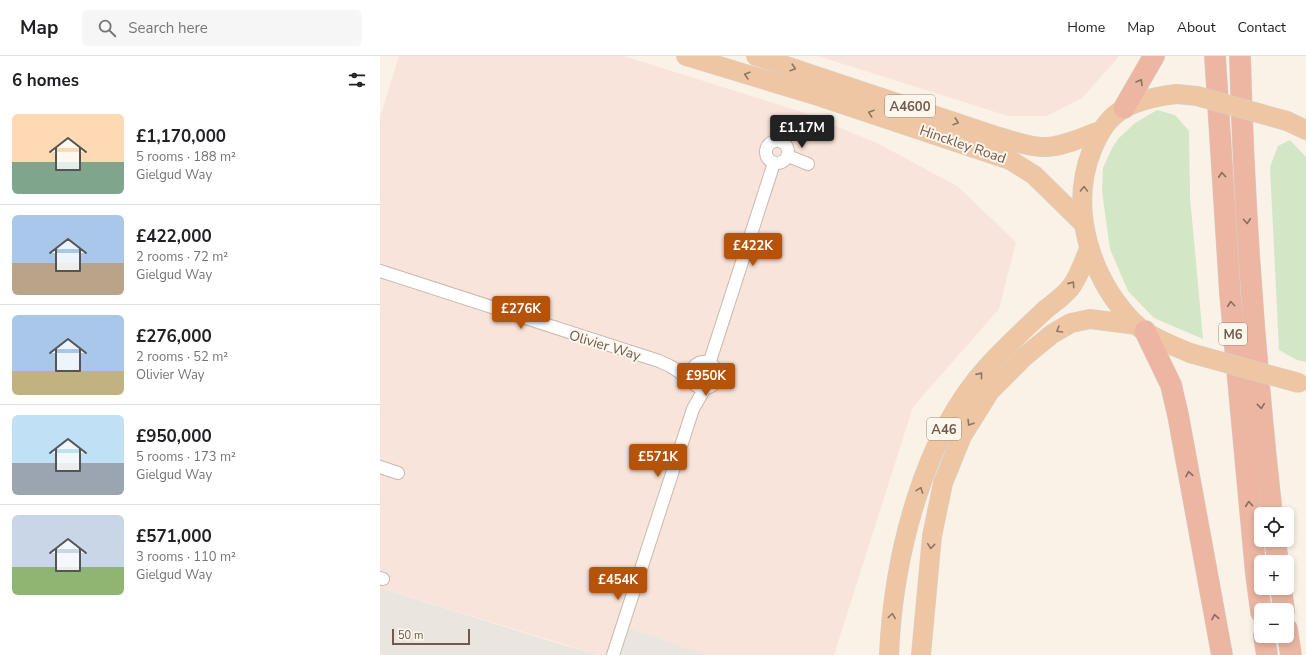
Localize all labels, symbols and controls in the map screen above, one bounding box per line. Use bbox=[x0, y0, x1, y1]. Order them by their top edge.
search box bbox=[82, 10, 362, 46]
text: Map bbox=[20, 15, 58, 41]
icon: search bbox=[96, 17, 118, 39]
text: Search here bbox=[128, 18, 208, 38]
text: Home bbox=[1067, 18, 1105, 37]
text: Map bbox=[1127, 18, 1155, 37]
text: About bbox=[1177, 18, 1216, 37]
text: Contact bbox=[1238, 18, 1286, 37]
one-way arrow bbox=[789, 63, 796, 72]
text: 6 homes bbox=[12, 69, 79, 92]
icon: filters bbox=[346, 69, 368, 91]
one-way arrow bbox=[744, 71, 751, 80]
one-way arrow bbox=[1135, 79, 1142, 86]
road number: A4600 bbox=[885, 95, 935, 117]
one-way arrow bbox=[868, 110, 875, 118]
pin: £1.17M bbox=[769, 115, 835, 149]
one-way arrow bbox=[952, 117, 959, 125]
text: £1.17M bbox=[779, 119, 825, 137]
street label: Hinckley Road bbox=[917, 121, 1009, 168]
text: £1,170,000 bbox=[136, 125, 226, 148]
icon: home bbox=[44, 130, 92, 178]
text: 5 rooms · 188 m² bbox=[136, 148, 236, 166]
text: Gielgud Way bbox=[136, 166, 212, 184]
one-way arrow bbox=[1218, 172, 1227, 178]
one-way arrow bbox=[1080, 186, 1088, 192]
one-way arrow bbox=[1243, 218, 1251, 224]
text: £422,000 bbox=[136, 225, 212, 248]
icon: home bbox=[44, 231, 92, 279]
pin: £422K bbox=[725, 233, 781, 267]
text: £422K bbox=[733, 237, 773, 255]
text: 2 rooms · 72 m² bbox=[136, 248, 228, 266]
text: Gielgud Way bbox=[136, 266, 212, 284]
one-way arrow bbox=[1067, 281, 1074, 288]
pin: £276K bbox=[493, 296, 549, 330]
text: £276K bbox=[501, 300, 541, 318]
one-way arrow bbox=[1226, 301, 1235, 307]
road number: M6 bbox=[1219, 323, 1247, 345]
text: £276,000 bbox=[136, 325, 212, 348]
street label: Olivier Way bbox=[567, 326, 644, 366]
one-way arrow bbox=[1055, 326, 1063, 333]
icon: home bbox=[44, 331, 92, 379]
text: 2 rooms · 52 m² bbox=[136, 348, 228, 366]
pin: £950K bbox=[678, 363, 734, 397]
text: Olivier Way bbox=[136, 366, 205, 384]
text: £950K bbox=[686, 367, 726, 385]
one-way arrow bbox=[976, 373, 983, 380]
one-way arrow bbox=[1256, 403, 1265, 409]
road number: A46 bbox=[927, 418, 961, 440]
one-way arrow bbox=[968, 419, 975, 426]
text: £950,000 bbox=[136, 425, 212, 448]
icon: home bbox=[44, 431, 92, 479]
pin: £571K bbox=[630, 444, 686, 478]
text: 5 rooms · 173 m² bbox=[136, 448, 236, 466]
text: £571K bbox=[638, 448, 678, 466]
text: Gielgud Way bbox=[136, 466, 212, 484]
one-way arrow bbox=[1185, 471, 1194, 477]
one-way arrow bbox=[916, 486, 924, 493]
one-way arrow bbox=[1245, 501, 1254, 507]
map controls bbox=[1254, 507, 1294, 643]
button: locate bbox=[1254, 507, 1294, 547]
text: £571,000 bbox=[136, 525, 212, 548]
icon: home bbox=[44, 531, 92, 579]
one-way arrow bbox=[927, 543, 936, 549]
text: 3 rooms · 110 m² bbox=[136, 548, 236, 566]
button: + bbox=[1254, 555, 1294, 595]
text: Gielgud Way bbox=[136, 566, 212, 584]
pin: £454K bbox=[590, 567, 646, 601]
text: £454K bbox=[598, 571, 638, 589]
button: − bbox=[1254, 603, 1294, 643]
one-way arrow bbox=[887, 613, 896, 619]
one-way arrow bbox=[1211, 614, 1220, 620]
scale bar bbox=[392, 627, 470, 646]
text: 50 m bbox=[398, 628, 423, 643]

